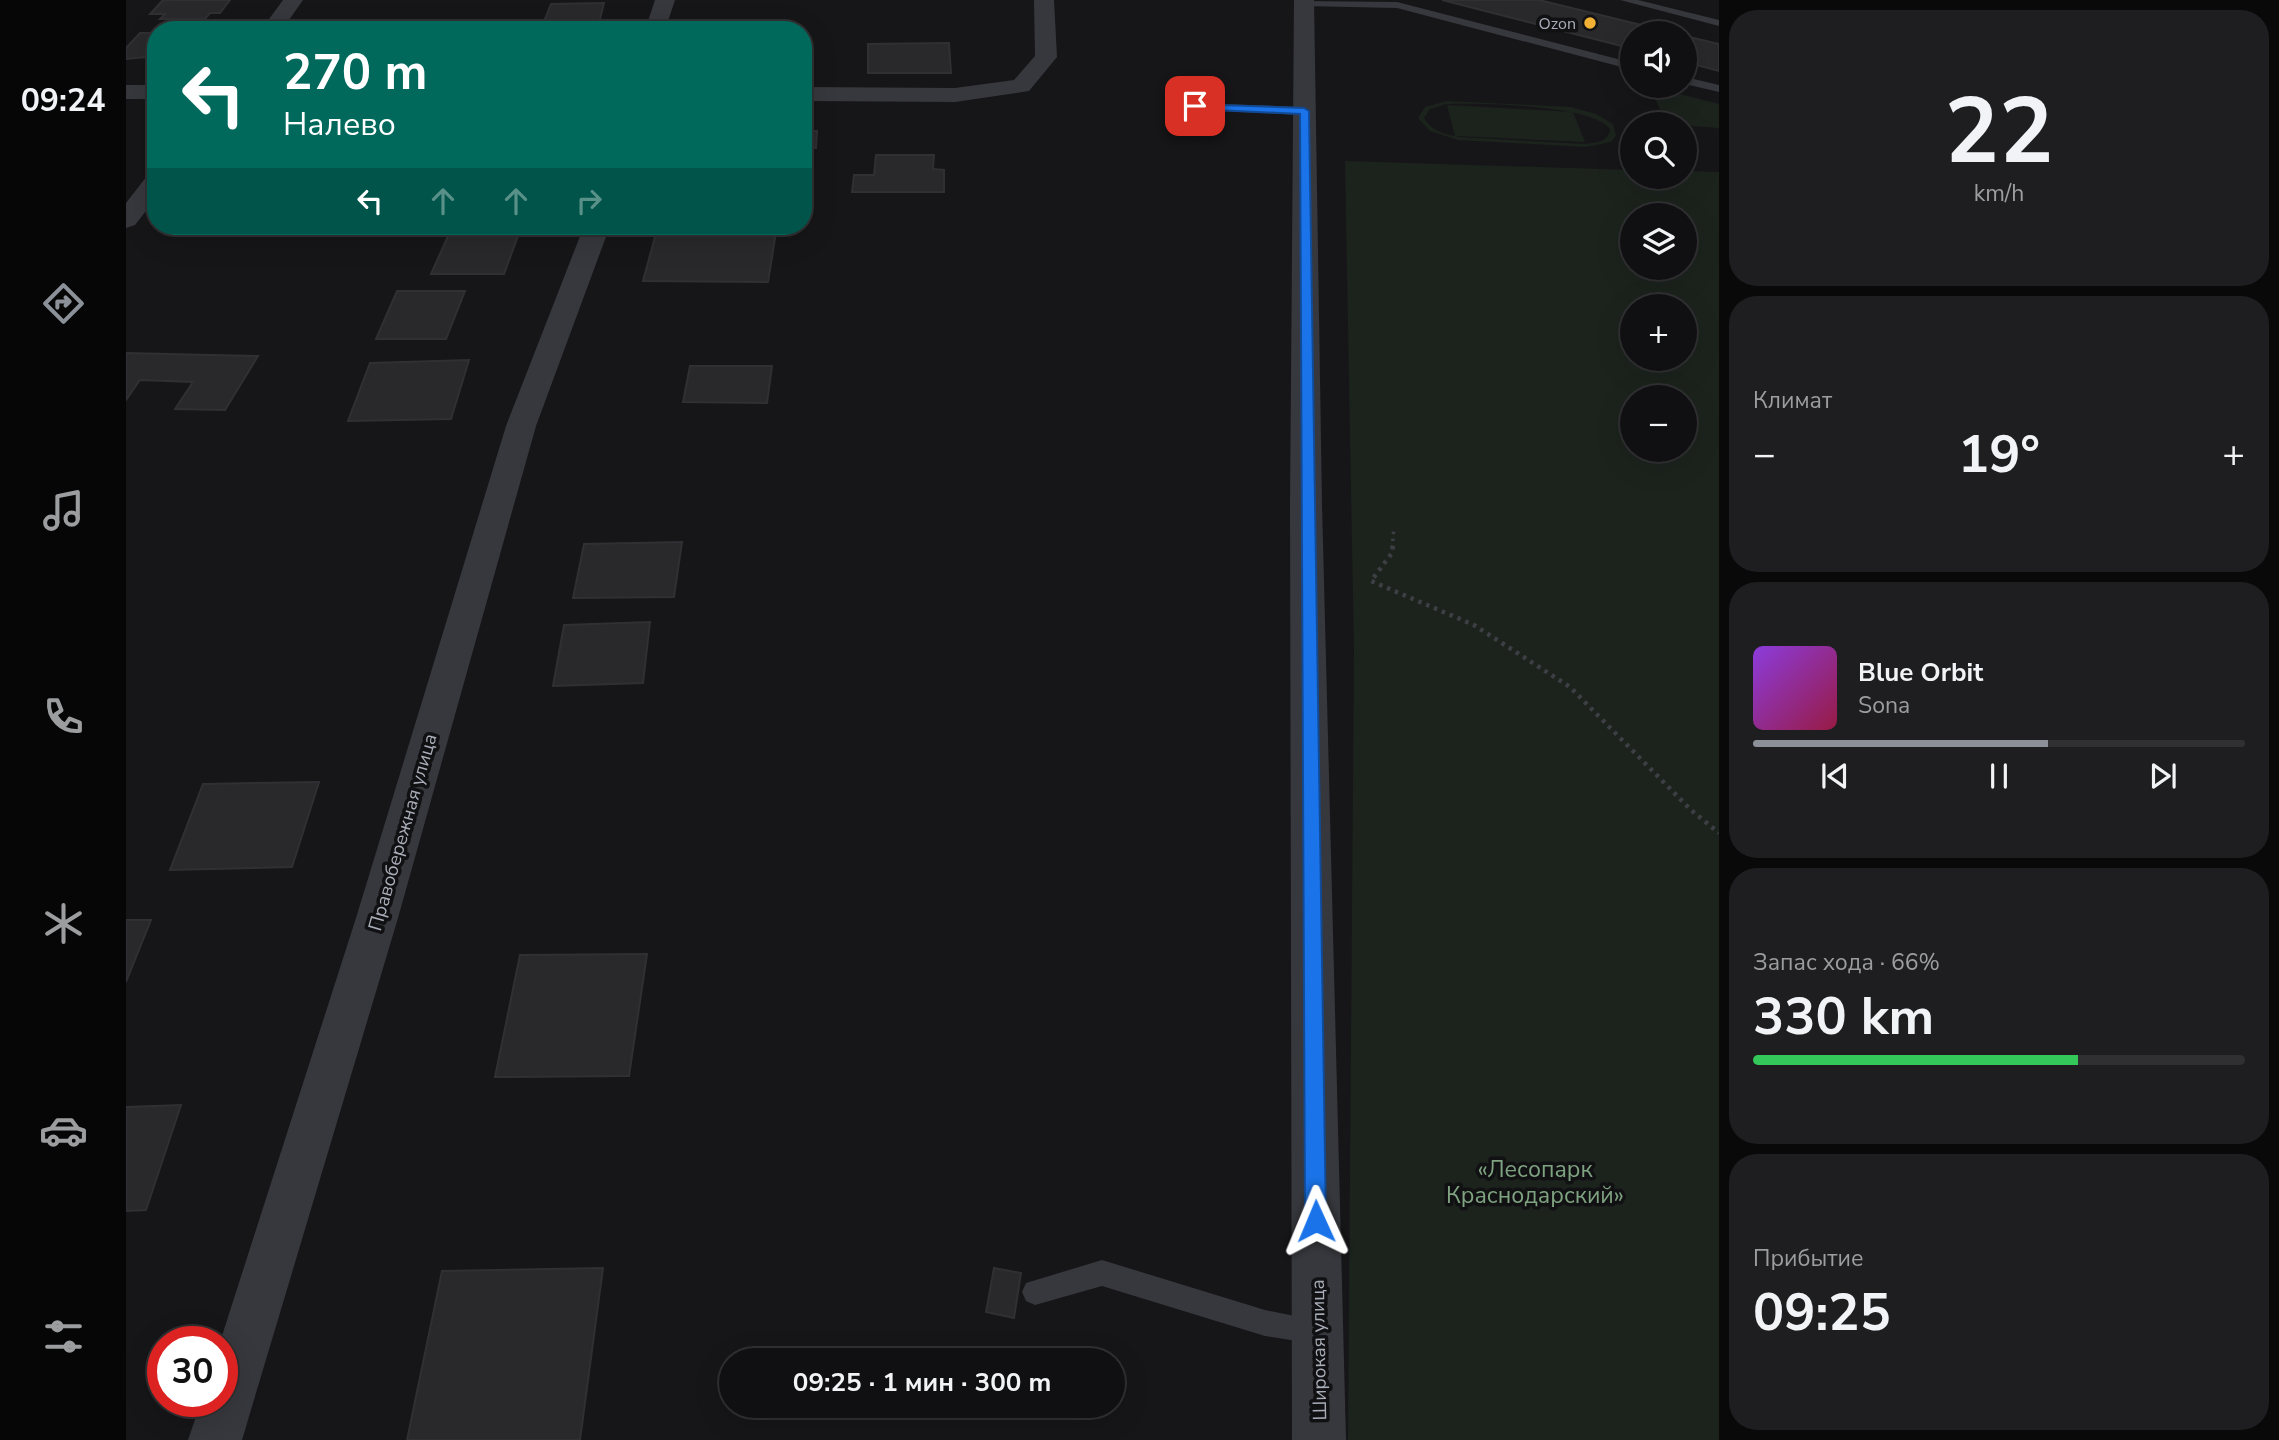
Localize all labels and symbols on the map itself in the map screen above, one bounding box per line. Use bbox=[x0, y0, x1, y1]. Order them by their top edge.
place label: Ozon bbox=[1538, 13, 1576, 35]
marker: Ozon bbox=[1582, 15, 1598, 31]
pin bbox=[1165, 76, 1225, 136]
street label: Правобережная улица bbox=[362, 731, 444, 934]
park label: «Лесопарк Краснодарский» bbox=[1446, 1154, 1624, 1211]
position arrow bbox=[1279, 1184, 1353, 1258]
street label: Широкая улица bbox=[1305, 1279, 1333, 1421]
speed limit sign: 30 bbox=[147, 1326, 238, 1417]

